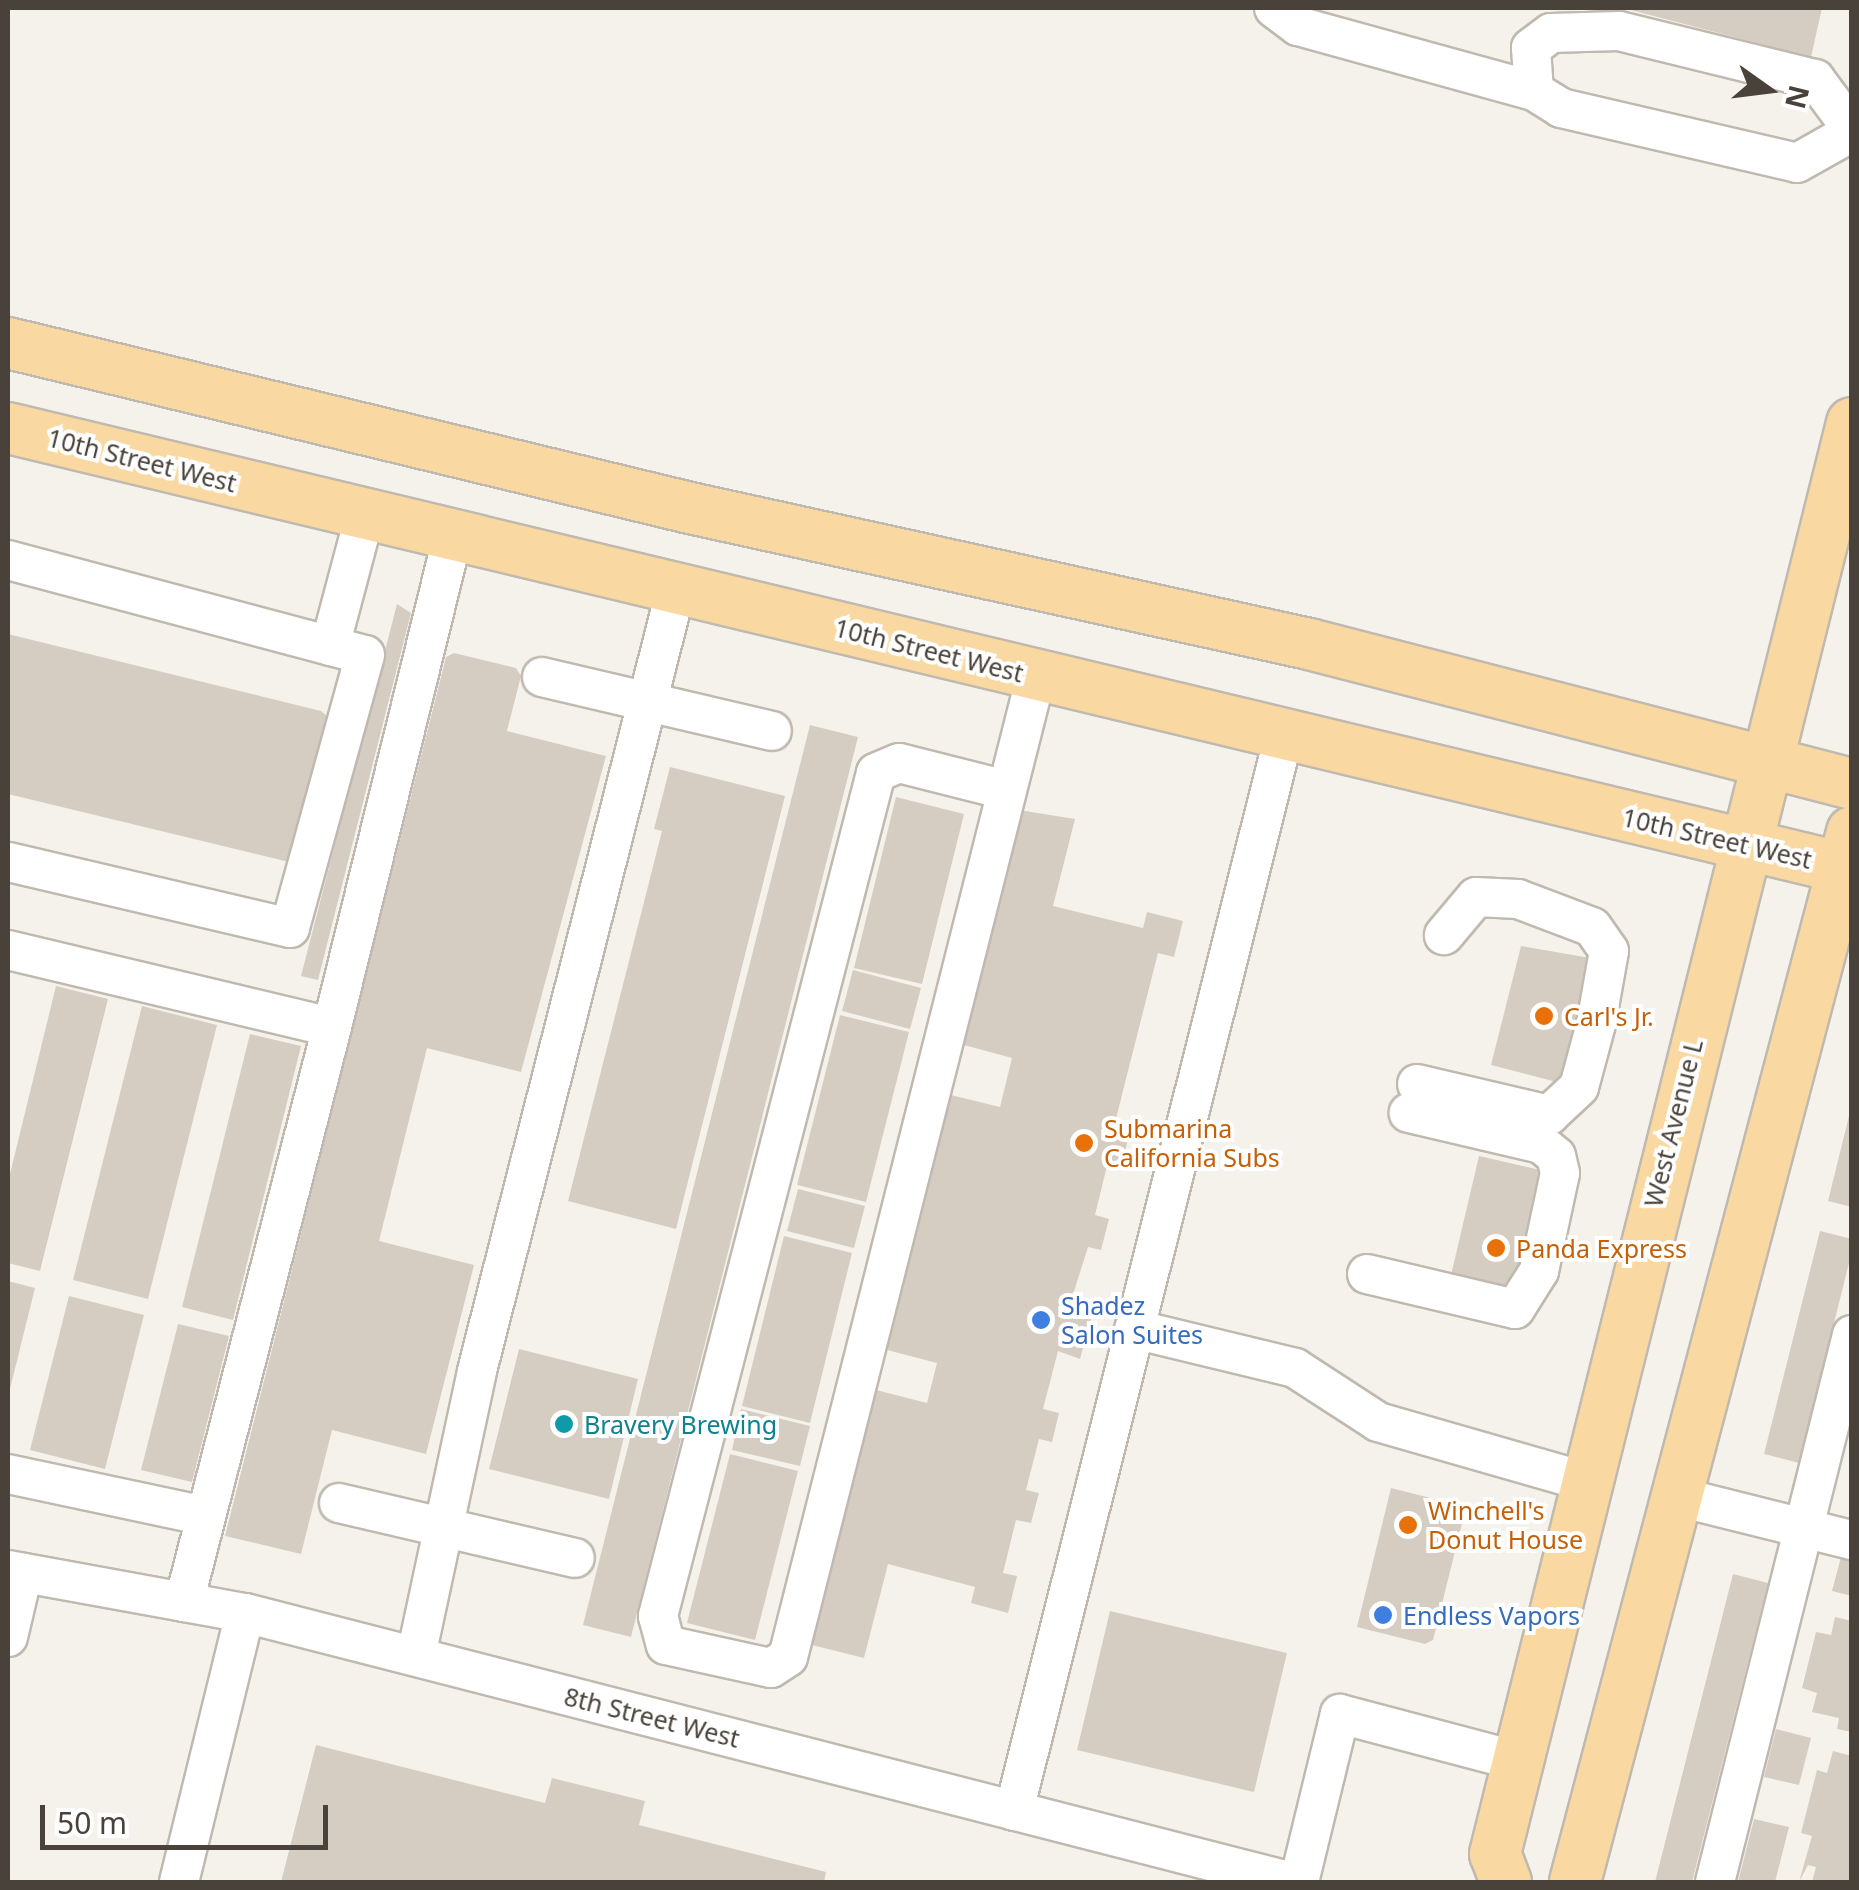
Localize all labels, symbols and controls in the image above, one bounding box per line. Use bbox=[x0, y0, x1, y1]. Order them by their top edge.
north arrow bbox=[1719, 40, 1819, 140]
text: N bbox=[1777, 82, 1819, 113]
street label: 10th Street West bbox=[44, 422, 240, 498]
street label: 10th Street West bbox=[831, 612, 1027, 688]
street label: 10th Street West bbox=[1619, 802, 1815, 874]
place label: Carl's Jr. bbox=[1564, 1001, 1654, 1031]
marker: Carl's Jr. bbox=[1533, 1005, 1555, 1027]
street label: West Avenue L bbox=[1638, 1036, 1708, 1210]
place label: Submarina California Subs bbox=[1104, 1114, 1280, 1173]
marker: Submarina California Subs bbox=[1073, 1132, 1095, 1154]
place label: Panda Express bbox=[1516, 1233, 1687, 1263]
marker: Panda Express bbox=[1485, 1237, 1507, 1259]
place label: Shadez Salon Suites bbox=[1061, 1291, 1203, 1350]
marker: Shadez Salon Suites bbox=[1030, 1309, 1052, 1331]
place label: Bravery Brewing bbox=[584, 1409, 777, 1439]
marker: Bravery Brewing bbox=[553, 1413, 575, 1435]
place label: Winchell's Donut House bbox=[1428, 1496, 1583, 1555]
marker: Winchell's Donut House bbox=[1397, 1514, 1419, 1536]
place label: Endless Vapors bbox=[1403, 1600, 1580, 1630]
marker: Endless Vapors bbox=[1372, 1604, 1394, 1626]
street label: 8th Street West bbox=[561, 1681, 743, 1753]
scale bar bbox=[45, 1785, 332, 1847]
text: 50 m bbox=[57, 1802, 127, 1843]

